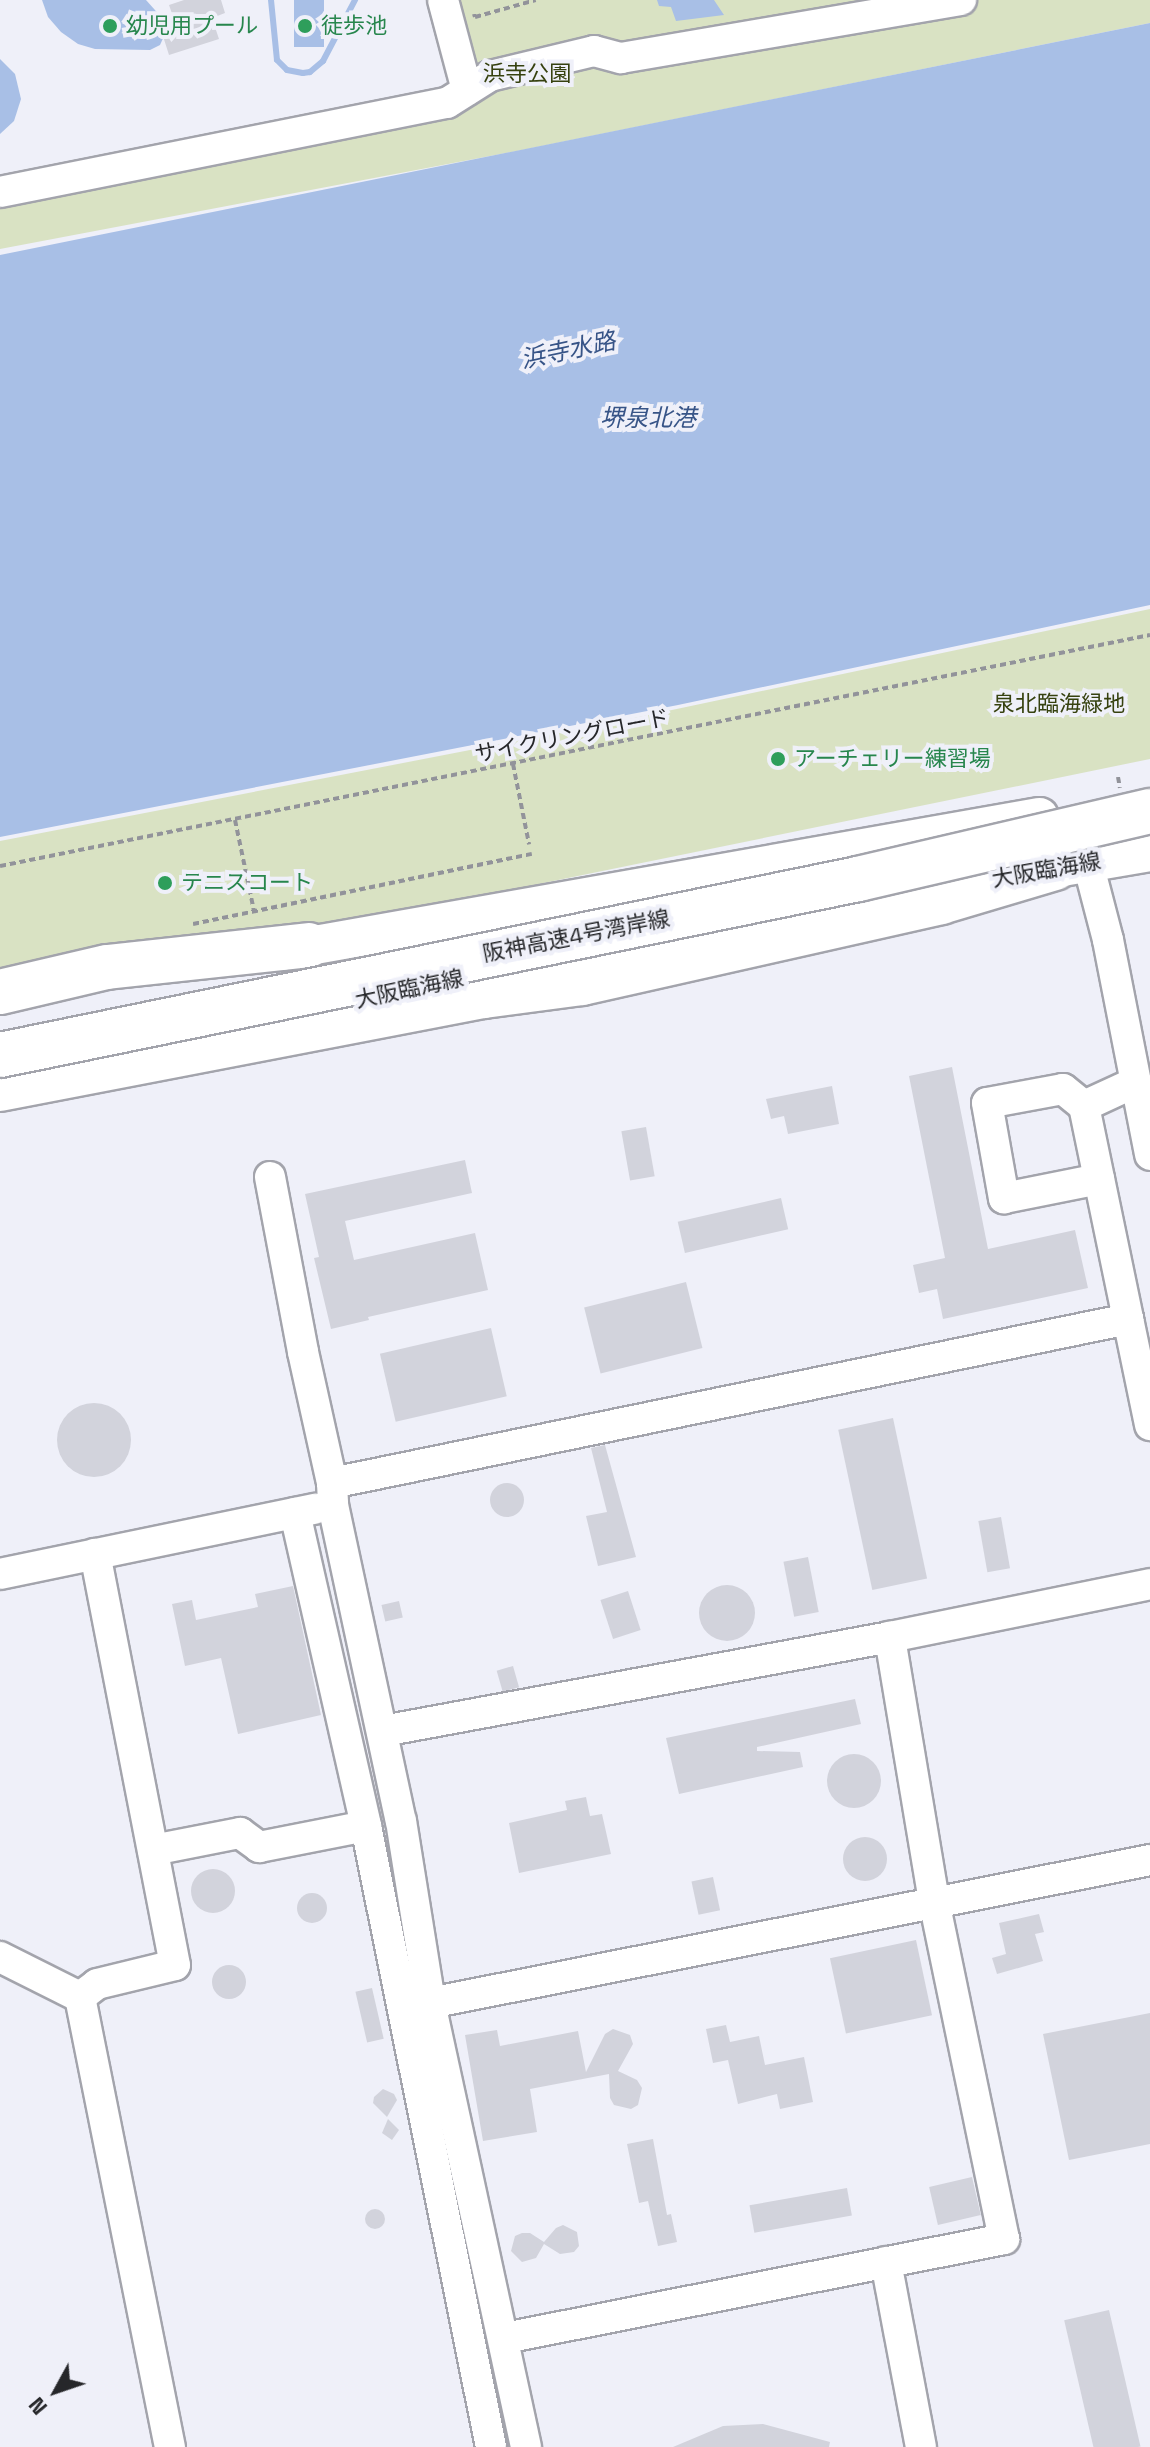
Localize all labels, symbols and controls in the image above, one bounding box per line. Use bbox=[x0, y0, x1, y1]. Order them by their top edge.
place label: 幼児用プール bbox=[126, 13, 258, 39]
place label: 徒歩池 bbox=[321, 13, 387, 39]
marker: 幼児用プール bbox=[101, 17, 119, 35]
marker: 徒歩池 bbox=[296, 17, 314, 35]
park label: 浜寺公園 bbox=[483, 61, 571, 87]
water label: 浜寺水路 bbox=[518, 326, 618, 374]
water label: 堺泉北港 bbox=[600, 404, 696, 432]
park label: 泉北臨海緑地 bbox=[993, 691, 1125, 717]
street label: サイクリングロード bbox=[472, 704, 672, 768]
place label: アーチェリー練習場 bbox=[794, 746, 991, 772]
marker: アーチェリー練習場 bbox=[769, 750, 787, 768]
street label: 大阪臨海線 bbox=[990, 847, 1102, 893]
place label: テニスコート bbox=[181, 870, 313, 896]
marker: テニスコート bbox=[156, 874, 174, 892]
street label: 阪神高速4号湾岸線 bbox=[480, 905, 672, 967]
street label: 大阪臨海線 bbox=[352, 965, 466, 1013]
north arrow bbox=[16, 2351, 96, 2431]
text: N bbox=[22, 2392, 53, 2421]

